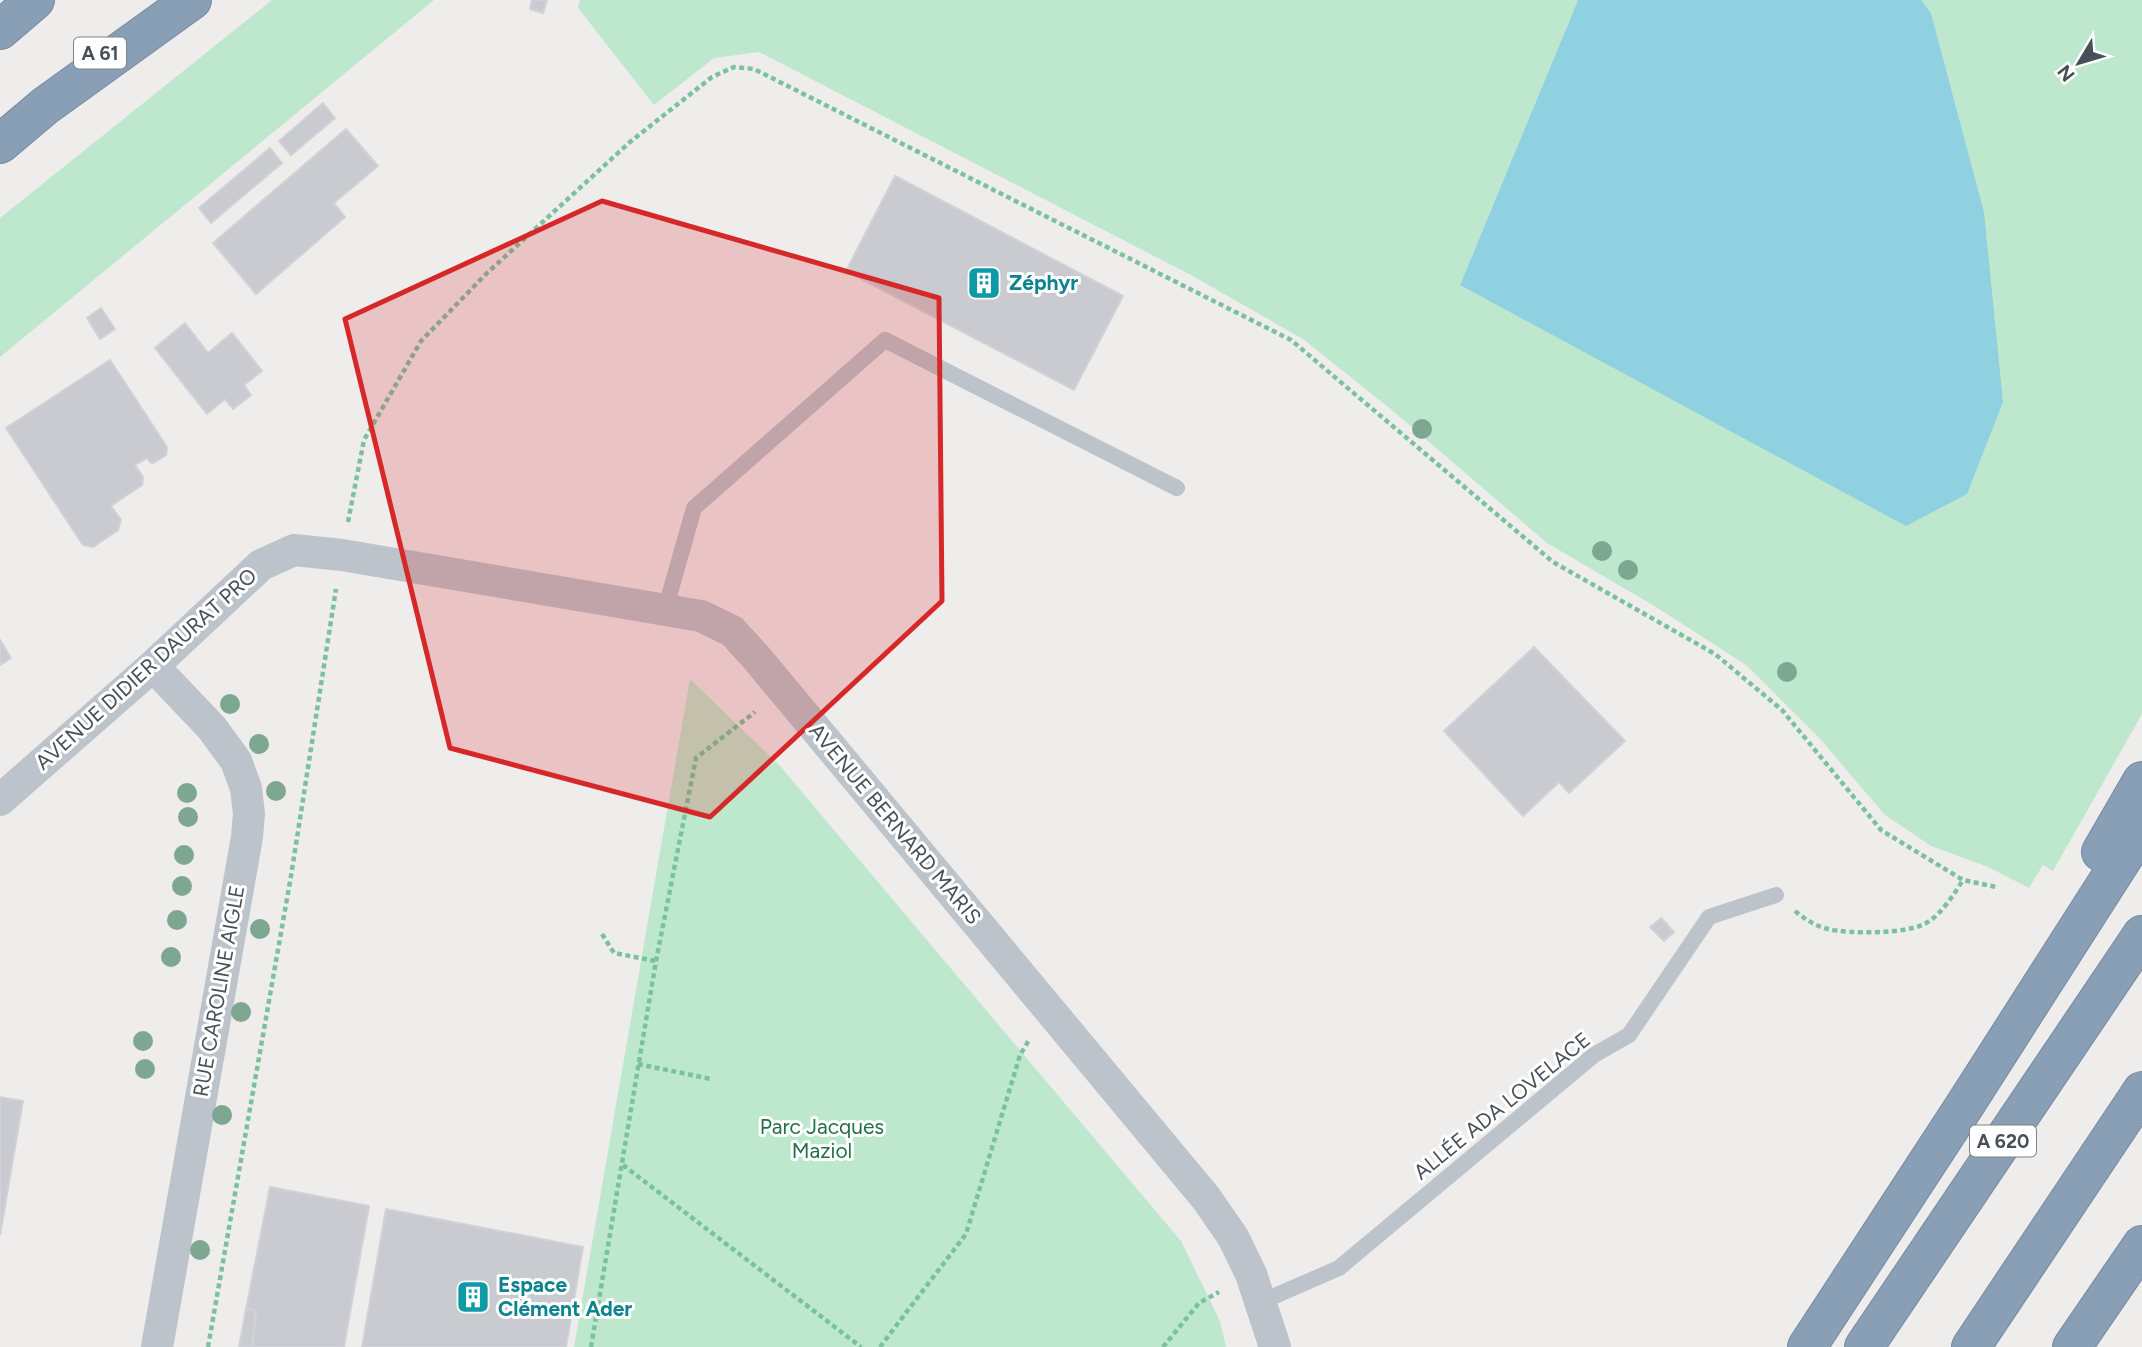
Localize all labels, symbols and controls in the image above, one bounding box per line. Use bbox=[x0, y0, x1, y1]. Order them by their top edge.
north arrow bbox=[2044, 28, 2114, 98]
road number: A 61 bbox=[74, 38, 126, 68]
text: N bbox=[2052, 60, 2080, 86]
building icon: Zéphyr bbox=[965, 264, 1003, 302]
place label: Zéphyr bbox=[1009, 270, 1078, 295]
street label: AVENUE DIDIER DAURAT PRO bbox=[30, 563, 261, 775]
street label: AVENUE BERNARD MARIS bbox=[804, 718, 987, 929]
street label: RUE CAROLINE AIGLE bbox=[188, 883, 249, 1099]
street label: ALLÉE ADA LOVELACE bbox=[1408, 1027, 1595, 1185]
park label: Parc Jacques Maziol bbox=[760, 1114, 884, 1163]
road number: A 620 bbox=[1970, 1126, 2036, 1156]
place label: Espace Clément Ader bbox=[498, 1272, 632, 1321]
building icon: Espace Clément Ader bbox=[454, 1278, 492, 1316]

